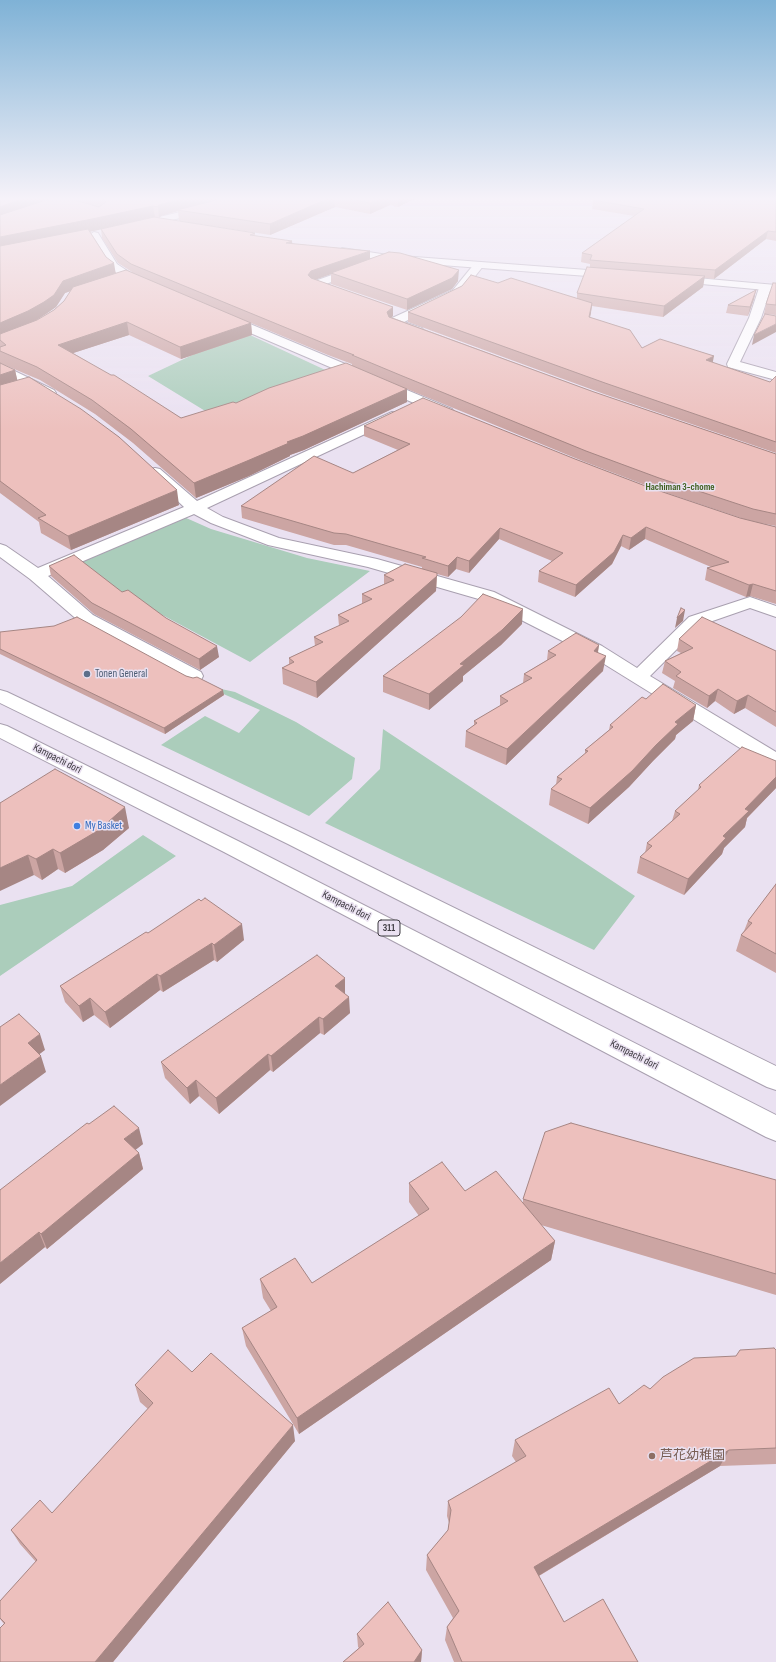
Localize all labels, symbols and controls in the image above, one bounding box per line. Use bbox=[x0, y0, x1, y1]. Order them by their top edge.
district label: Hachiman 3-chome bbox=[645, 481, 715, 493]
place label: Tonen General bbox=[95, 667, 147, 681]
marker: Tonen General bbox=[82, 669, 92, 679]
street label: Kampachi dori bbox=[31, 741, 83, 777]
place label: My Basket bbox=[85, 819, 122, 833]
marker: My Basket bbox=[72, 821, 82, 831]
street label: Kampachi dori bbox=[320, 888, 372, 924]
road number: 311 bbox=[378, 920, 400, 936]
street label: Kampachi dori bbox=[608, 1037, 660, 1073]
place label: 芦花幼稚園 bbox=[660, 1448, 725, 1464]
marker: 芦花幼稚園 bbox=[647, 1451, 657, 1461]

